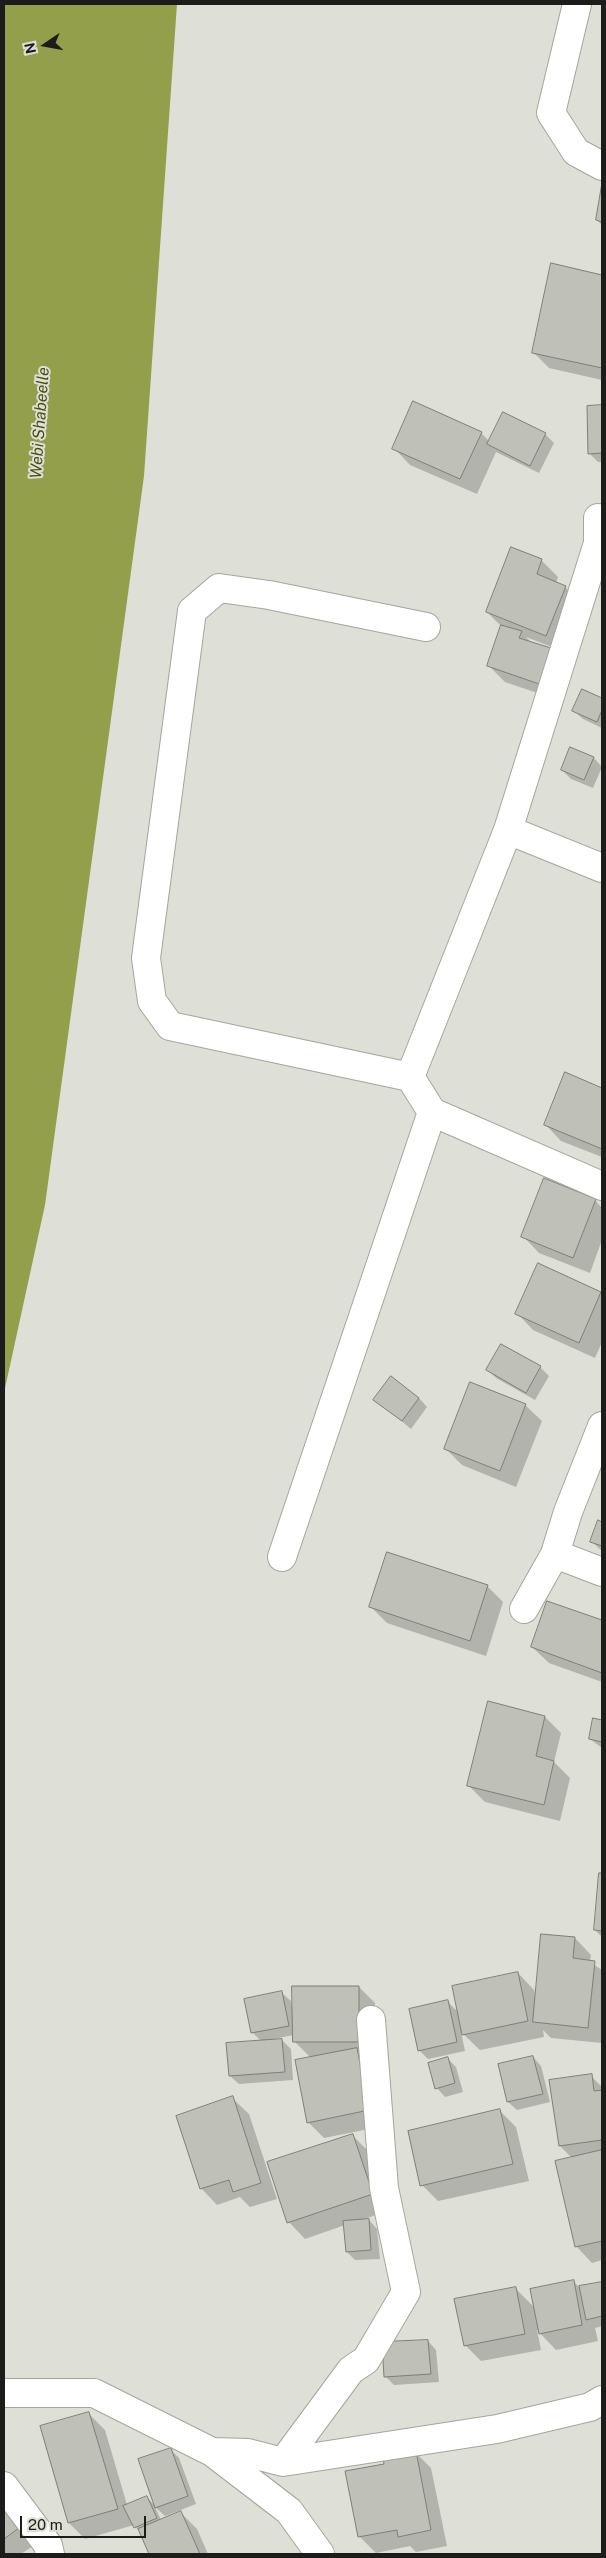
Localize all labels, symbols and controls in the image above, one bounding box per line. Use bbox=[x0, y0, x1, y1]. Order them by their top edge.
north arrow bbox=[20, 20, 70, 70]
text: N bbox=[21, 41, 39, 55]
water label: Webi Shabeelle bbox=[27, 367, 53, 479]
scale bar bbox=[22, 2506, 149, 2538]
text: 20 m bbox=[28, 2516, 63, 2533]

